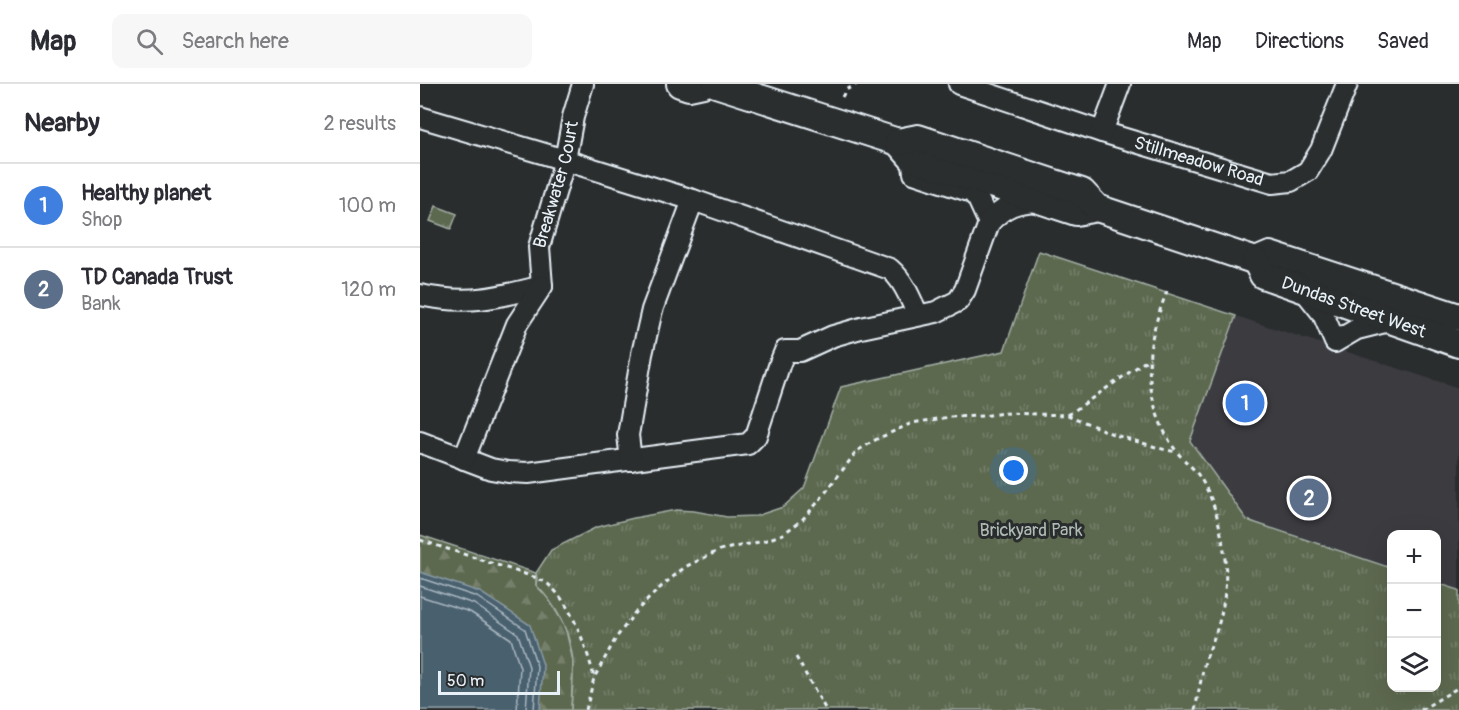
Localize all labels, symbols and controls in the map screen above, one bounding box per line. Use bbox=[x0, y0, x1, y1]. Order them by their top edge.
search box bbox=[112, 14, 532, 68]
text: Map bbox=[30, 24, 76, 59]
icon: search bbox=[133, 25, 166, 58]
text: Search here bbox=[181, 27, 289, 55]
text: Map bbox=[1187, 28, 1222, 55]
text: Directions bbox=[1255, 28, 1344, 55]
text: Saved bbox=[1377, 28, 1429, 55]
text: Nearby bbox=[24, 107, 100, 139]
text: 2 results bbox=[324, 111, 396, 136]
street label: Breakwater Court bbox=[528, 118, 584, 251]
street label: Stillmeadow Road bbox=[1131, 131, 1266, 191]
text: Healthy planet bbox=[81, 179, 211, 207]
text: 1 bbox=[40, 193, 47, 218]
text: 100 m bbox=[339, 193, 396, 218]
text: Shop bbox=[81, 207, 122, 232]
text: TD Canada Trust bbox=[81, 263, 233, 291]
street label: Dundas Street West bbox=[1279, 271, 1430, 343]
text: 2 bbox=[38, 277, 49, 302]
text: 120 m bbox=[341, 277, 396, 302]
text: Bank bbox=[81, 291, 121, 316]
pin: 1 bbox=[1226, 380, 1264, 426]
your location bbox=[999, 456, 1028, 485]
pin: 2 bbox=[1290, 476, 1328, 520]
park label: Brickyard Park bbox=[980, 519, 1083, 542]
map controls bbox=[1387, 530, 1441, 692]
button: + bbox=[1387, 530, 1441, 584]
button: − bbox=[1387, 584, 1441, 638]
button: layers bbox=[1387, 638, 1441, 692]
scale bar bbox=[438, 668, 560, 696]
text: 50 m bbox=[447, 671, 484, 691]

